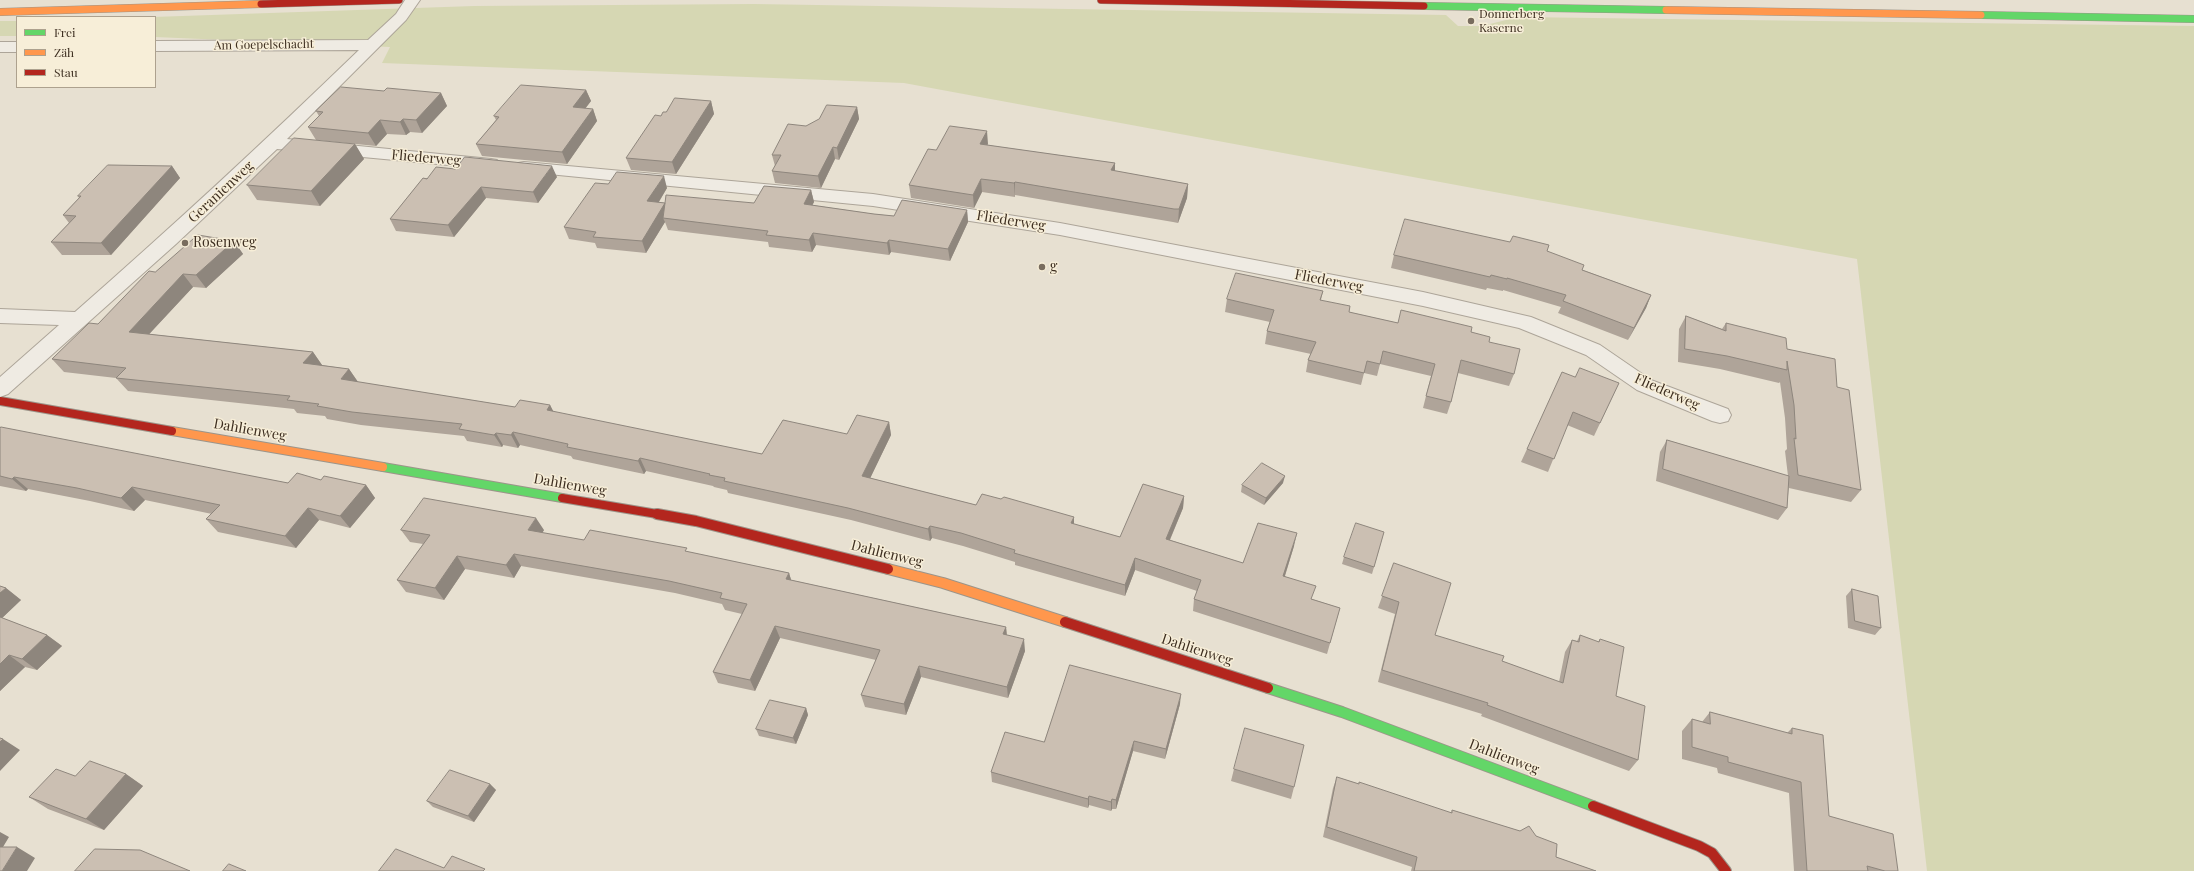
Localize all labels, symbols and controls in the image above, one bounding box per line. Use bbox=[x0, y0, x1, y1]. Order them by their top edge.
place label: Donnerberg Kaserne bbox=[1479, 7, 1544, 35]
legend bbox=[16, 16, 156, 88]
marker: Donnerberg Kaserne bbox=[1466, 16, 1476, 26]
text: Frei bbox=[54, 24, 76, 40]
street label: Am Goepelschacht bbox=[214, 37, 314, 53]
text: Zäh bbox=[54, 44, 74, 60]
text: Stau bbox=[54, 64, 78, 80]
street label: Fliederweg bbox=[391, 147, 461, 169]
street label: Geranienweg bbox=[185, 158, 257, 226]
street label: Fliederweg bbox=[975, 207, 1047, 235]
place label: Rosenweg bbox=[193, 235, 256, 251]
marker: Rosenweg bbox=[180, 238, 190, 248]
place label: g bbox=[1050, 259, 1057, 275]
marker: g bbox=[1037, 262, 1047, 272]
street label: Fliederweg bbox=[1293, 266, 1365, 296]
street label: Fliederweg bbox=[1632, 370, 1702, 414]
street label: Dahlienweg bbox=[212, 415, 288, 445]
street label: Dahlienweg bbox=[532, 470, 608, 500]
street label: Dahlienweg bbox=[849, 537, 925, 571]
street label: Dahlienweg bbox=[1159, 631, 1235, 669]
street label: Dahlienweg bbox=[1467, 736, 1541, 778]

